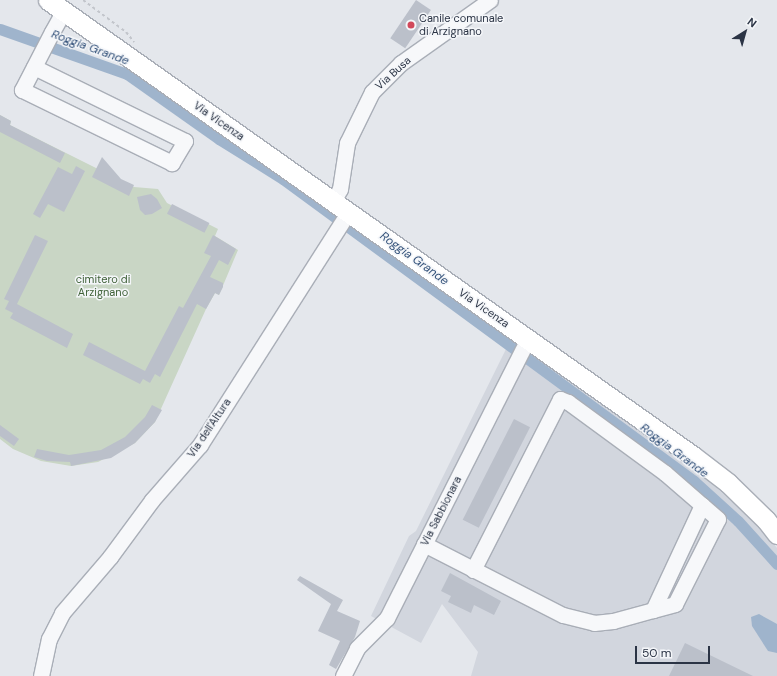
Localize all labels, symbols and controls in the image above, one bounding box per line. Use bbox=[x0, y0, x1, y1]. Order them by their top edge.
place label: Canile comunale di Arzignano bbox=[419, 12, 503, 38]
north arrow bbox=[725, 12, 765, 52]
text: N bbox=[745, 14, 760, 30]
marker: Canile comunale di Arzignano bbox=[406, 20, 416, 30]
water label: Roggia Grande bbox=[49, 27, 131, 69]
street label: Via Busa bbox=[372, 54, 414, 92]
street label: Via Vicenza bbox=[191, 99, 247, 143]
water label: Roggia Grande bbox=[377, 229, 451, 289]
park label: cimitero di Arzignano bbox=[76, 273, 130, 299]
street label: Via Vicenza bbox=[456, 286, 512, 330]
street label: Via dell'Altura bbox=[184, 396, 234, 460]
water label: Roggia Grande bbox=[637, 421, 711, 481]
street label: Via Sabbionara bbox=[418, 474, 464, 548]
scale bar bbox=[637, 638, 712, 664]
text: 50 m bbox=[642, 645, 671, 661]

